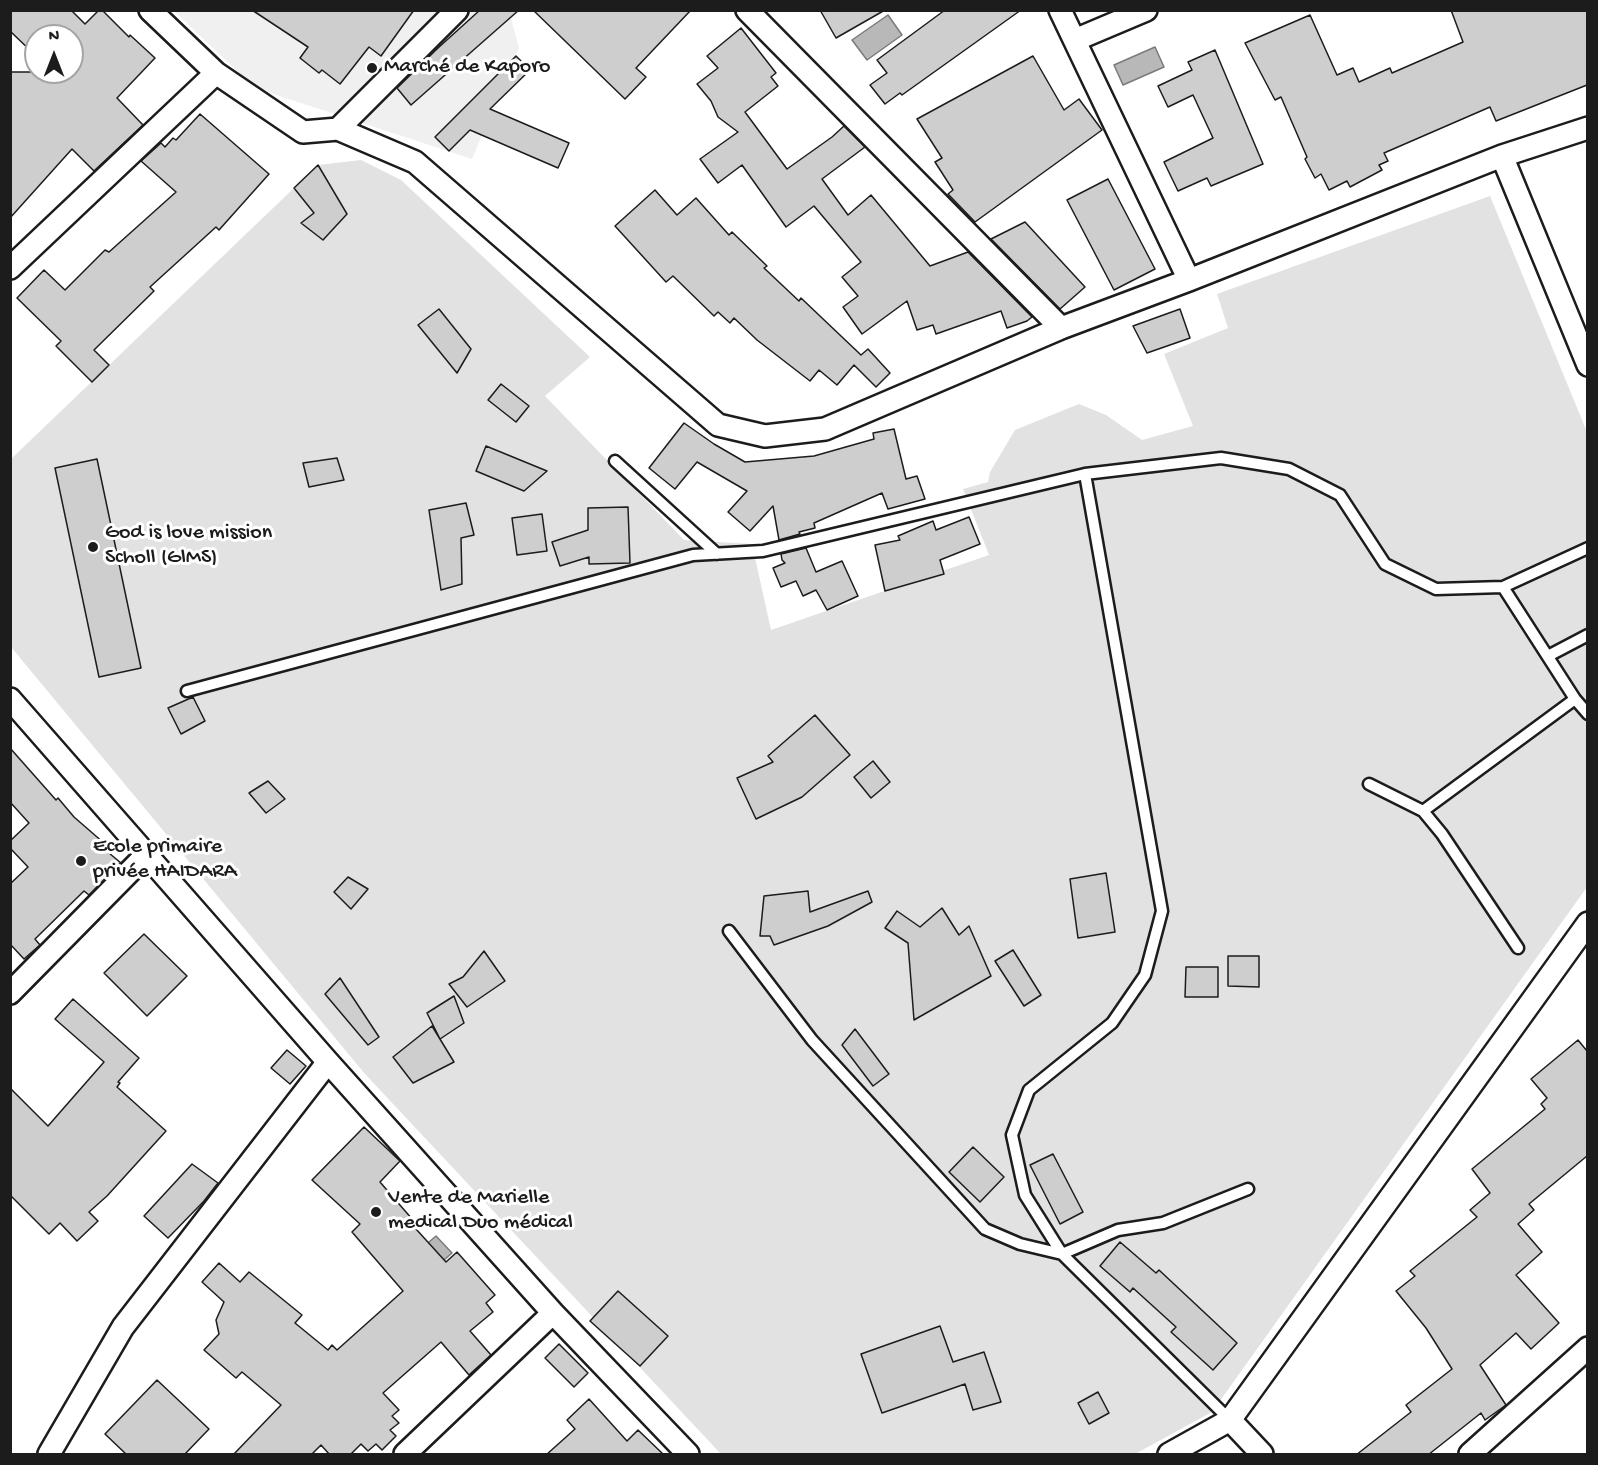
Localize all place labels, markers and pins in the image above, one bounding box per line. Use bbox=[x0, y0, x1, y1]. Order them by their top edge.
place label: Marché de Kaporo bbox=[384, 55, 550, 81]
marker: Marché de Kaporo bbox=[365, 61, 379, 75]
place label: God is love mission Scholl (GlMS) bbox=[105, 521, 272, 572]
marker: God is love mission Scholl (GlMS) bbox=[86, 540, 100, 554]
place label: Ecole primaire privée HAIDARA bbox=[93, 835, 237, 886]
marker: Ecole primaire privée HAIDARA bbox=[74, 854, 88, 868]
place label: Vente de Marielle medical Duo médical bbox=[388, 1186, 573, 1238]
marker: Vente de Marielle medical Duo médical bbox=[369, 1205, 383, 1219]

